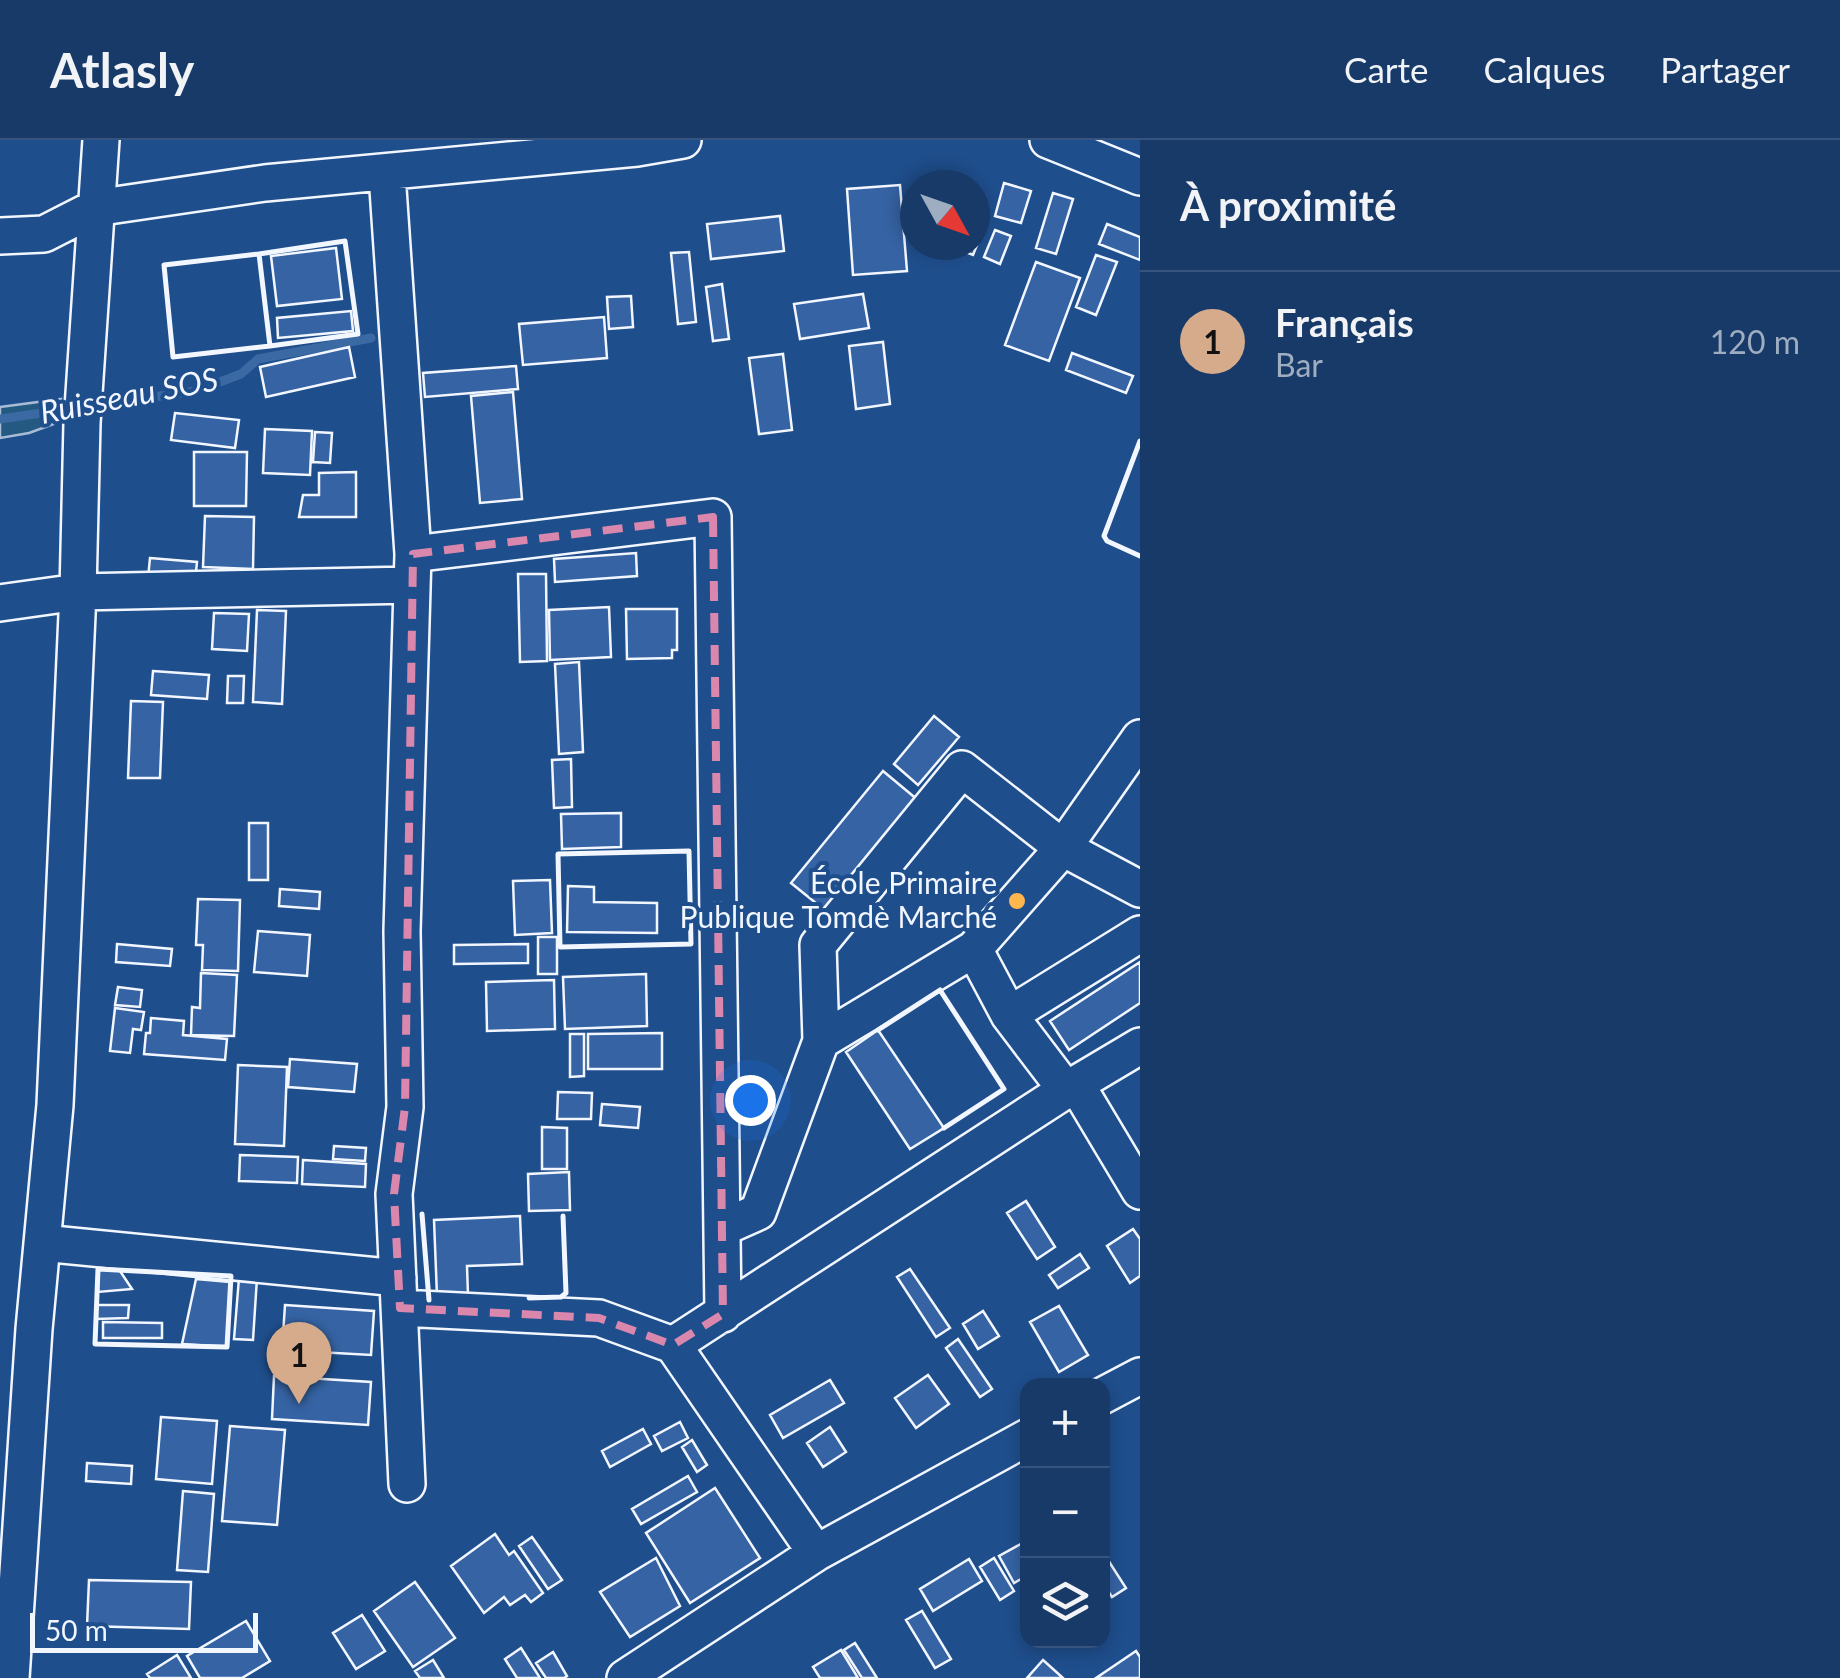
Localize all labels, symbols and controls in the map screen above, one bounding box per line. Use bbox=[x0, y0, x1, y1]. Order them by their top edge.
text: Atlasly bbox=[50, 41, 194, 98]
text: Carte bbox=[1344, 48, 1429, 90]
text: Calques bbox=[1484, 48, 1605, 90]
text: Partager bbox=[1660, 48, 1790, 90]
north arrow bbox=[900, 170, 990, 260]
text: À proximité bbox=[1180, 180, 1396, 230]
text: Français bbox=[1275, 299, 1414, 345]
text: 1 bbox=[1203, 322, 1222, 361]
text: 120 m bbox=[1710, 322, 1800, 361]
text: Bar bbox=[1275, 345, 1323, 384]
water label: Ruisseau SOS bbox=[36, 358, 221, 431]
place label: École Primaire Publique Tomdè Marché bbox=[680, 864, 997, 934]
marker: École Primaire Publique Tomdè Marché bbox=[1006, 890, 1028, 912]
your location bbox=[725, 1075, 776, 1126]
pin: 1 bbox=[266, 1322, 332, 1404]
map controls bbox=[1020, 1378, 1110, 1648]
button: + bbox=[1020, 1378, 1110, 1468]
button: − bbox=[1020, 1468, 1110, 1558]
button: layers bbox=[1020, 1558, 1110, 1648]
scale bar bbox=[30, 1608, 258, 1652]
text: 50 m bbox=[45, 1613, 108, 1647]

